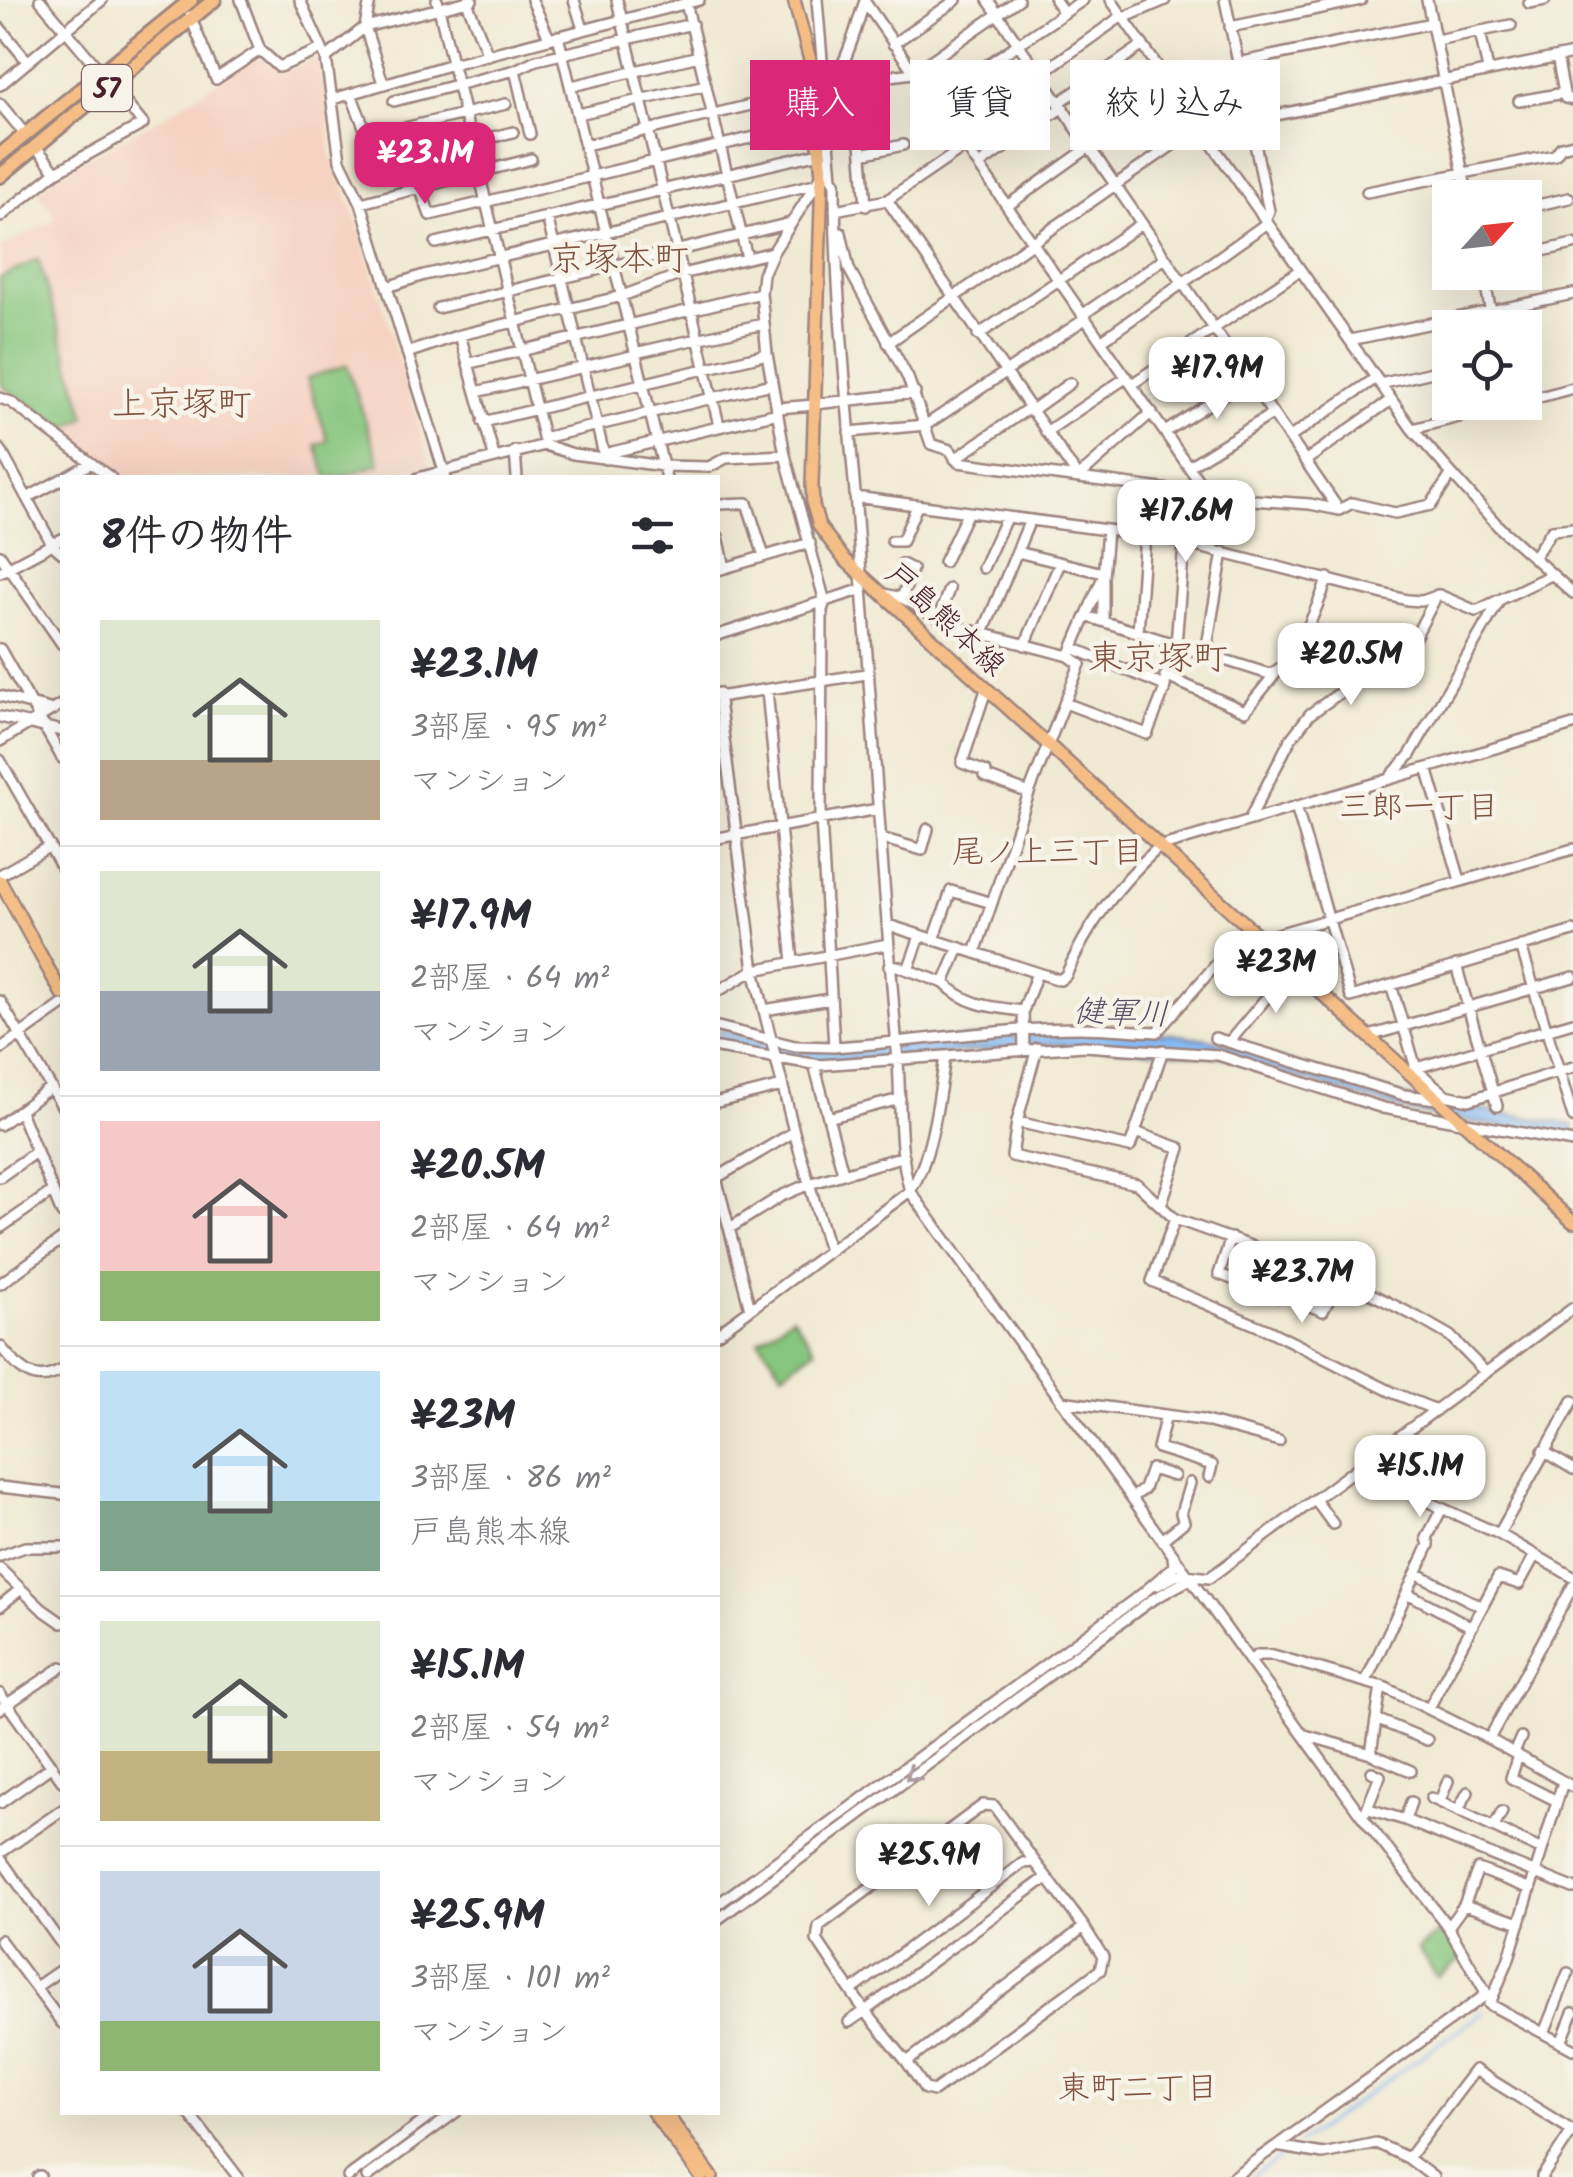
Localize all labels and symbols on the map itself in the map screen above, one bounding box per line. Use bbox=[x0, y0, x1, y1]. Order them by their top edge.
road number: 57 bbox=[82, 65, 132, 111]
pin: ¥23.1M bbox=[344, 122, 506, 207]
north arrow bbox=[1432, 180, 1542, 290]
district label: 京塚本町 bbox=[549, 233, 689, 289]
pin: ¥17.9M bbox=[1136, 337, 1298, 422]
district label: 上京塚町 bbox=[112, 378, 252, 434]
pin: ¥17.6M bbox=[1105, 480, 1267, 565]
street label: 戸島熊本線 bbox=[873, 552, 1016, 689]
pin: ¥20.5M bbox=[1270, 623, 1432, 708]
district label: 東京塚町 bbox=[1088, 632, 1228, 688]
district label: 三郎一丁目 bbox=[1339, 783, 1499, 834]
district label: 尾ノ上三丁目 bbox=[952, 828, 1144, 879]
pin: ¥23M bbox=[1217, 931, 1335, 1016]
water label: 健軍川 bbox=[1072, 987, 1170, 1042]
pin: ¥23.7M bbox=[1221, 1241, 1383, 1326]
pin: ¥15.1M bbox=[1339, 1435, 1501, 1520]
one-way arrow bbox=[905, 1763, 923, 1780]
pin: ¥25.9M bbox=[848, 1824, 1010, 1909]
district label: 東町二丁目 bbox=[1058, 2064, 1218, 2115]

